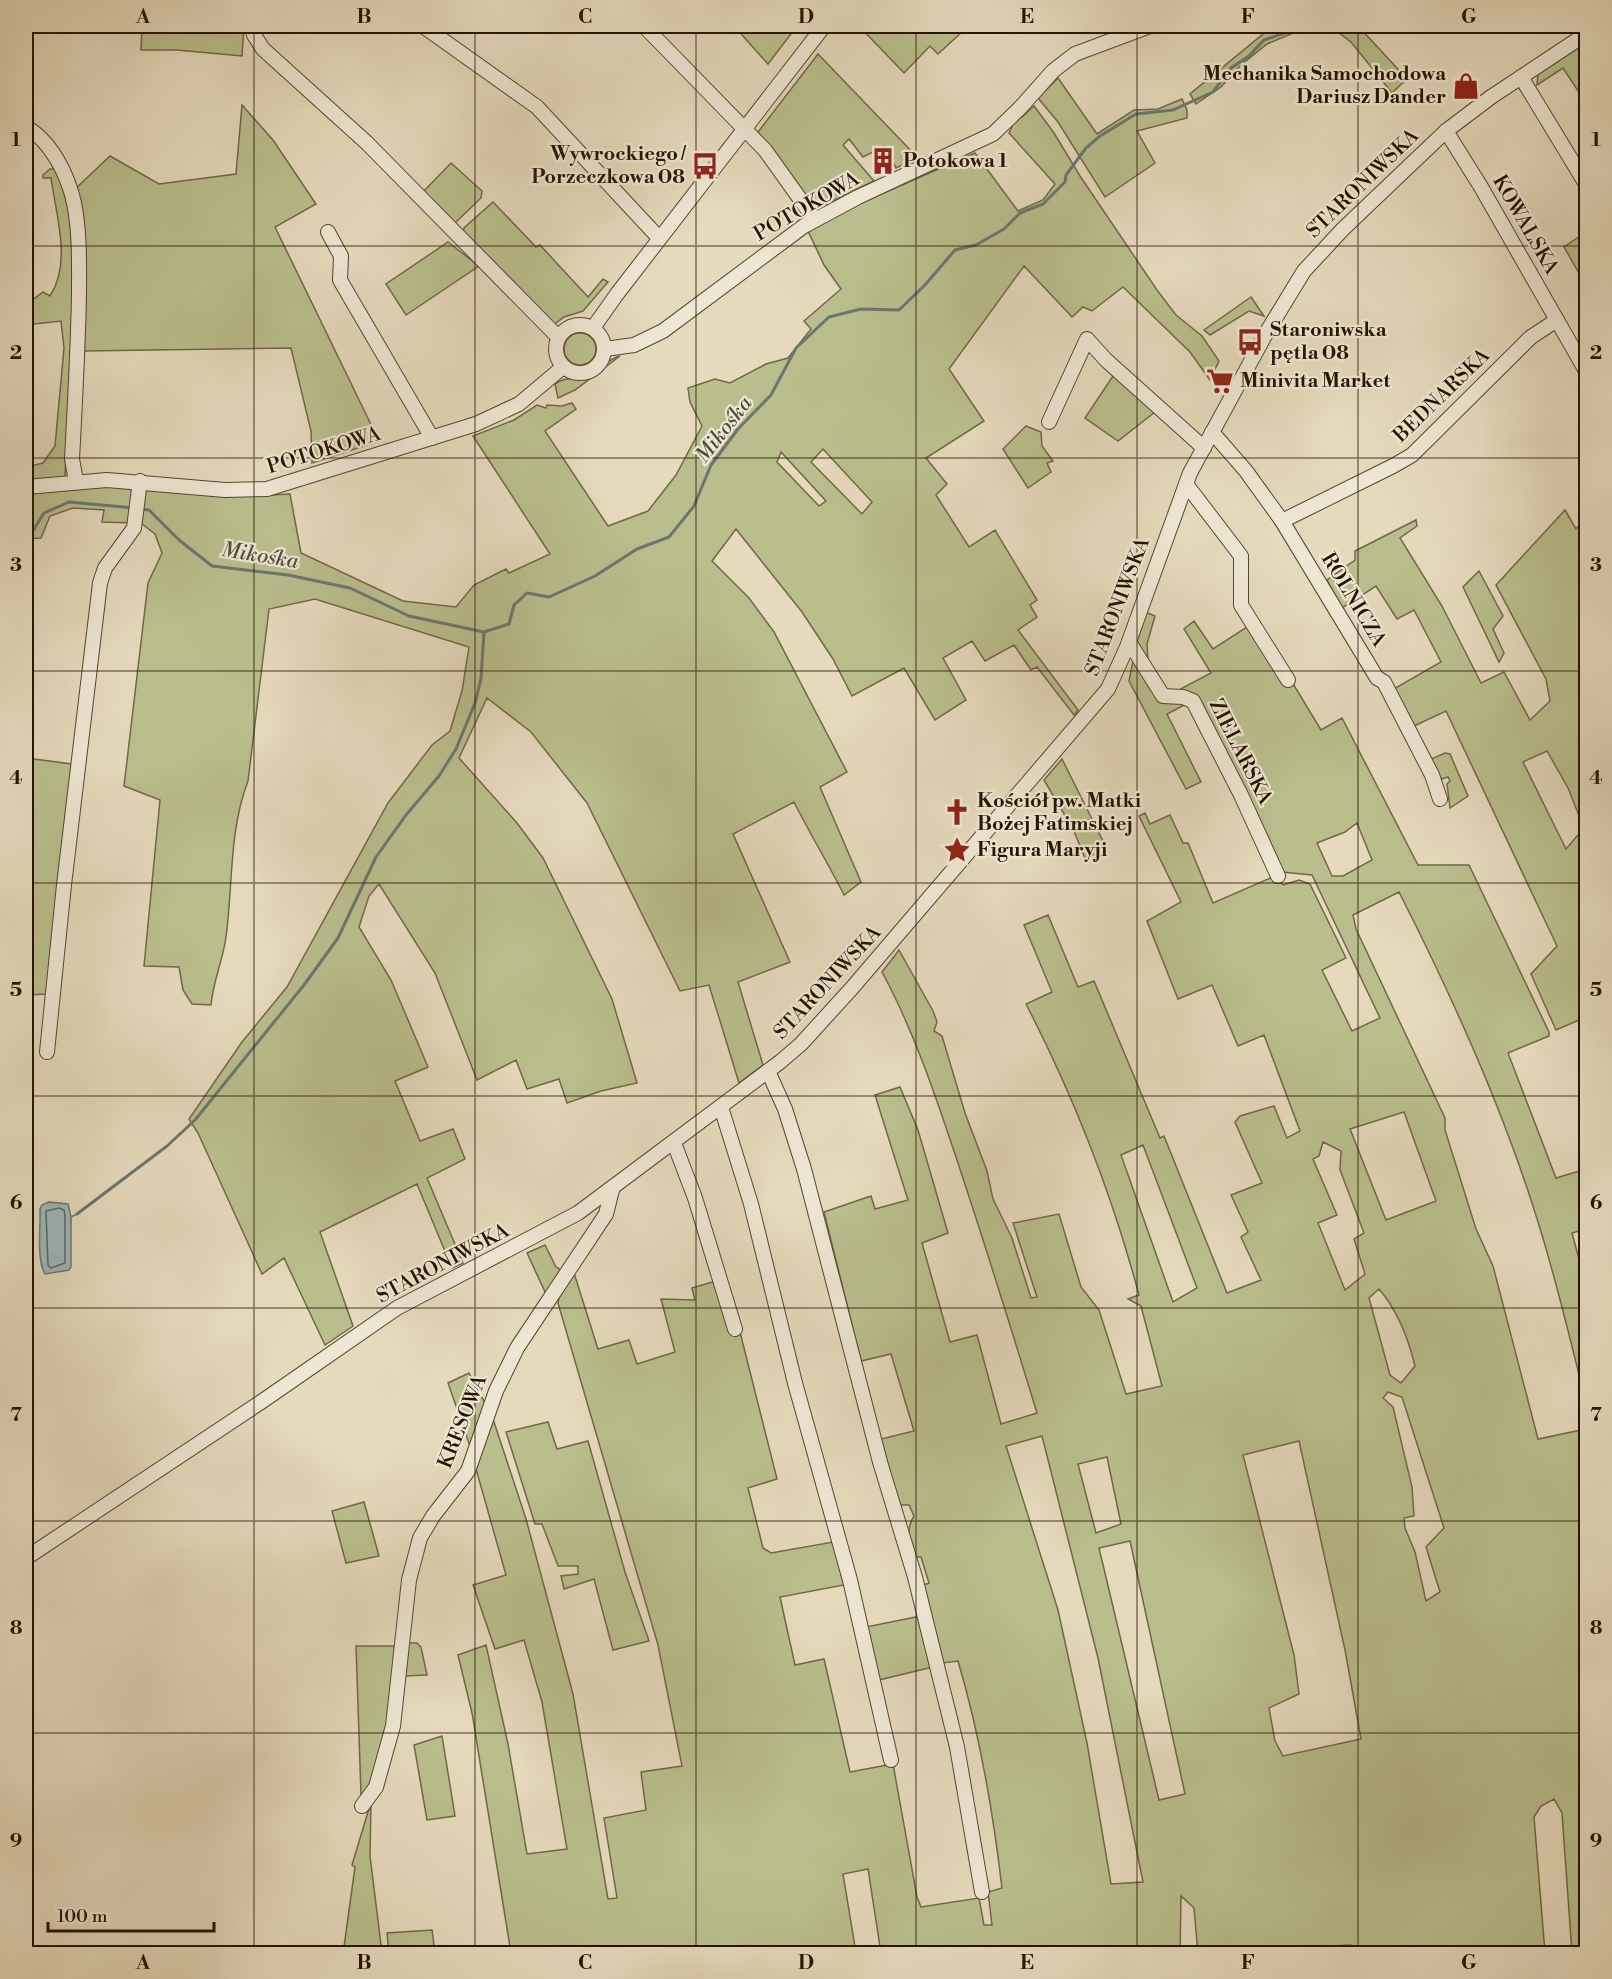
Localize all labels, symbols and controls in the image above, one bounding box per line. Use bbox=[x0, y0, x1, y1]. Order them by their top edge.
text: A bbox=[135, 5, 151, 30]
text: B bbox=[356, 5, 372, 30]
text: C bbox=[578, 5, 592, 30]
text: D bbox=[798, 5, 814, 30]
text: E bbox=[1020, 5, 1034, 30]
text: F bbox=[1241, 5, 1255, 30]
text: G bbox=[1461, 5, 1477, 30]
place label: Mechanika Samochodowa Dariusz Dander bbox=[1203, 62, 1446, 110]
shop icon: Mechanika Samochodowa Dariusz Dander bbox=[1451, 71, 1481, 101]
street label: STARONIWSKA bbox=[1302, 123, 1425, 244]
text: 1 bbox=[11, 128, 21, 153]
text: 1 bbox=[1591, 128, 1601, 153]
place label: Wywrockiego / Porzeczkowa 08 bbox=[531, 142, 686, 190]
building icon: Potokowa 1 bbox=[868, 146, 898, 176]
place label: Potokowa 1 bbox=[903, 149, 1008, 174]
bus stop icon: Wywrockiego / Porzeczkowa 08 bbox=[690, 151, 720, 181]
street label: POTOKOWA bbox=[750, 166, 865, 247]
street label: KOWALSKA bbox=[1486, 171, 1564, 280]
place label: Staroniwska pętla 08 bbox=[1270, 318, 1387, 366]
bus stop icon: Staroniwska pętla 08 bbox=[1235, 327, 1265, 357]
text: 2 bbox=[10, 341, 22, 366]
text: 2 bbox=[1590, 341, 1602, 366]
street label: BEDNARSKA bbox=[1388, 343, 1496, 449]
supermarket icon: Minivita Market bbox=[1205, 366, 1235, 396]
place label: Minivita Market bbox=[1240, 369, 1391, 394]
water label: Mikośka bbox=[690, 391, 758, 469]
street label: POTOKOWA bbox=[264, 421, 385, 480]
street label: STARONIWSKA bbox=[1080, 533, 1156, 680]
water label: Mikośka bbox=[220, 537, 301, 575]
street label: ROLNICZA bbox=[1315, 548, 1392, 653]
text: 3 bbox=[10, 553, 22, 578]
text: 3 bbox=[1590, 553, 1602, 578]
street label: ZIELARSKA bbox=[1203, 695, 1278, 810]
text: 4 bbox=[9, 766, 23, 791]
text: 4 bbox=[1589, 766, 1603, 791]
place label: Kościół pw. Matki Bożej Fatimskiej bbox=[977, 789, 1142, 837]
church icon: Kościół pw. Matki Bożej Fatimskiej bbox=[942, 797, 972, 827]
place icon: Figura Maryji bbox=[942, 835, 972, 865]
place label: Figura Maryji bbox=[977, 838, 1108, 863]
street label: STARONIWSKA bbox=[769, 920, 888, 1045]
text: 5 bbox=[10, 978, 22, 1003]
text: 5 bbox=[1590, 978, 1602, 1003]
text: 6 bbox=[10, 1191, 23, 1216]
text: 6 bbox=[1590, 1191, 1603, 1216]
street label: STARONIWSKA bbox=[372, 1218, 515, 1309]
street label: KRESOWA bbox=[433, 1370, 494, 1472]
text: 7 bbox=[10, 1403, 22, 1428]
text: 7 bbox=[1590, 1403, 1602, 1428]
text: 8 bbox=[10, 1616, 23, 1641]
text: 8 bbox=[1590, 1616, 1603, 1641]
text: 9 bbox=[10, 1829, 22, 1854]
text: 9 bbox=[1590, 1829, 1602, 1854]
scale bar bbox=[48, 1895, 214, 1933]
text: 100 m bbox=[57, 1905, 108, 1928]
text: A bbox=[135, 1951, 151, 1976]
text: B bbox=[356, 1951, 372, 1976]
text: C bbox=[578, 1951, 592, 1976]
text: D bbox=[798, 1951, 814, 1976]
text: E bbox=[1020, 1951, 1034, 1976]
text: F bbox=[1241, 1951, 1255, 1976]
text: G bbox=[1461, 1951, 1477, 1976]

